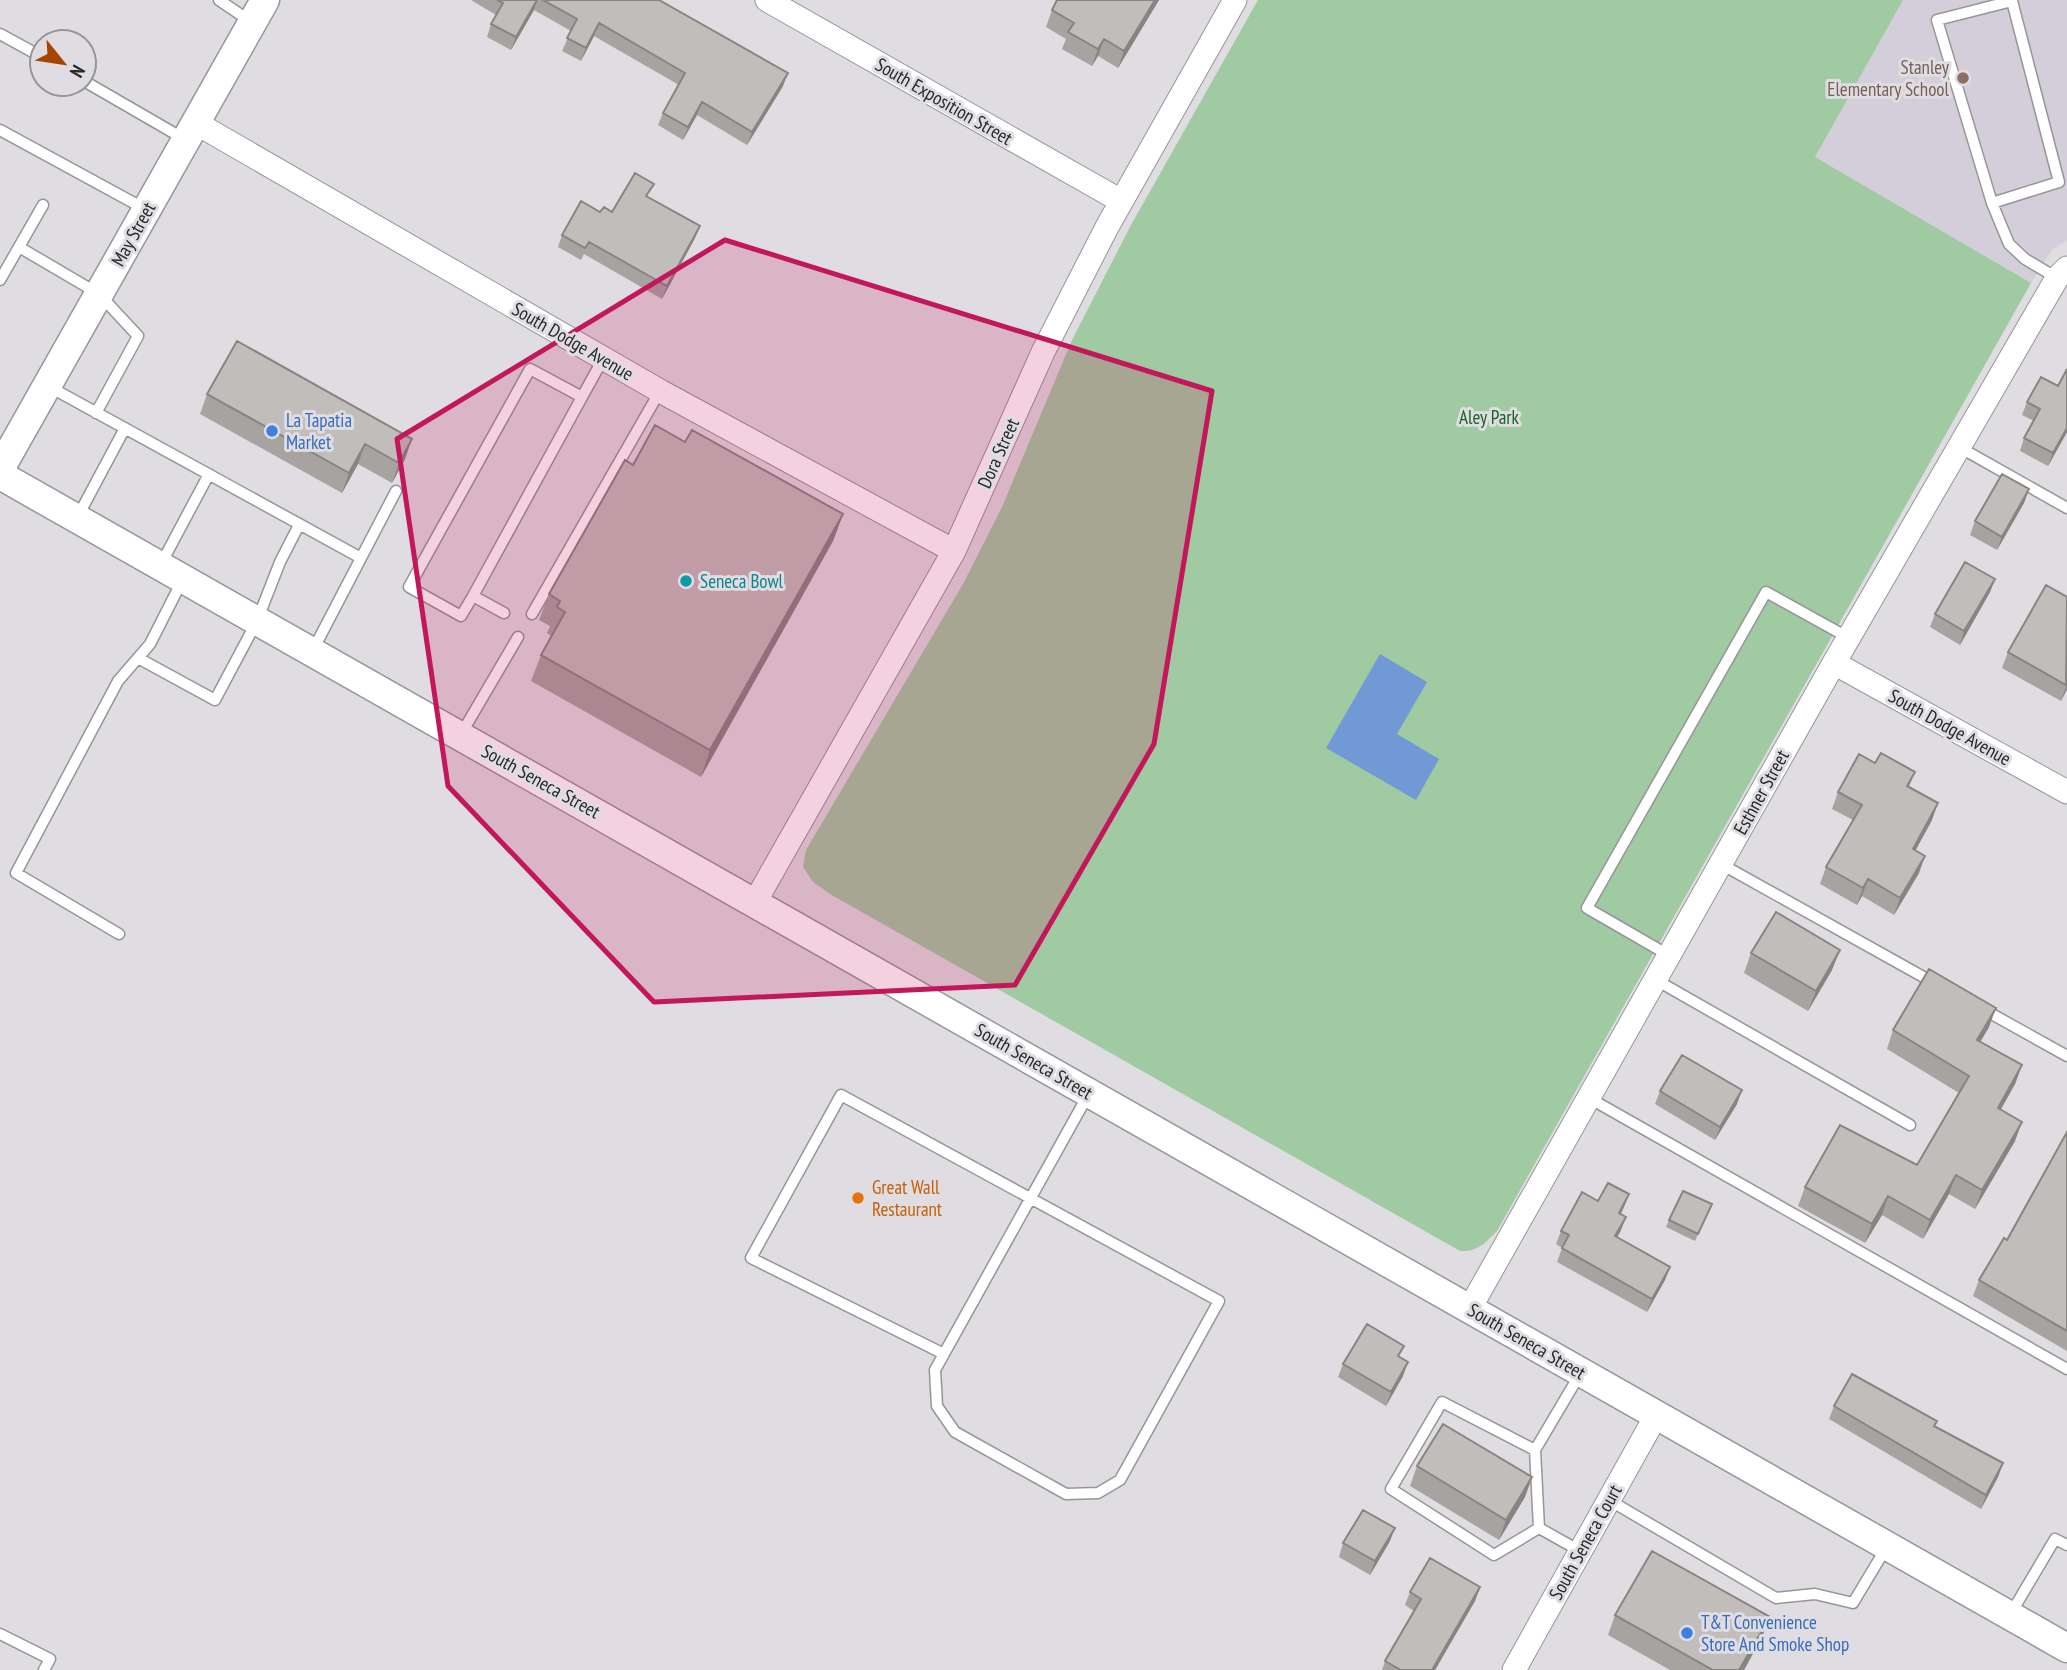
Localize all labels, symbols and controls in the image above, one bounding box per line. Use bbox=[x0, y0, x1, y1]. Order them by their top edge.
north arrow bbox=[28, 28, 98, 98]
street label: South Exposition Street bbox=[871, 52, 1018, 150]
place label: Stanley Elementary School bbox=[1827, 55, 1950, 101]
text: N bbox=[65, 61, 91, 82]
marker: Stanley Elementary School bbox=[1955, 70, 1971, 86]
street label: May Street bbox=[106, 197, 161, 270]
street label: South Dodge Avenue bbox=[508, 297, 638, 386]
park label: Aley Park bbox=[1459, 405, 1520, 429]
place label: La Tapatia Market bbox=[286, 408, 352, 454]
street label: Dora Street bbox=[972, 413, 1024, 492]
marker: La Tapatia Market bbox=[264, 423, 280, 439]
place label: Seneca Bowl bbox=[700, 569, 784, 593]
marker: Seneca Bowl bbox=[678, 573, 694, 589]
street label: South Dodge Avenue bbox=[1885, 683, 2016, 771]
street label: South Seneca Street bbox=[477, 739, 605, 824]
street label: Esthner Street bbox=[1728, 745, 1794, 838]
street label: South Seneca Street bbox=[971, 1018, 1098, 1105]
place label: Great Wall Restaurant bbox=[872, 1175, 943, 1221]
marker: Great Wall Restaurant bbox=[850, 1190, 866, 1206]
street label: South Seneca Street bbox=[1464, 1298, 1591, 1385]
street label: South Seneca Court bbox=[1543, 1479, 1627, 1604]
place label: T&T Convenience Store And Smoke Shop bbox=[1701, 1610, 1849, 1656]
marker: T&T Convenience Store And Smoke Shop bbox=[1679, 1625, 1695, 1641]

